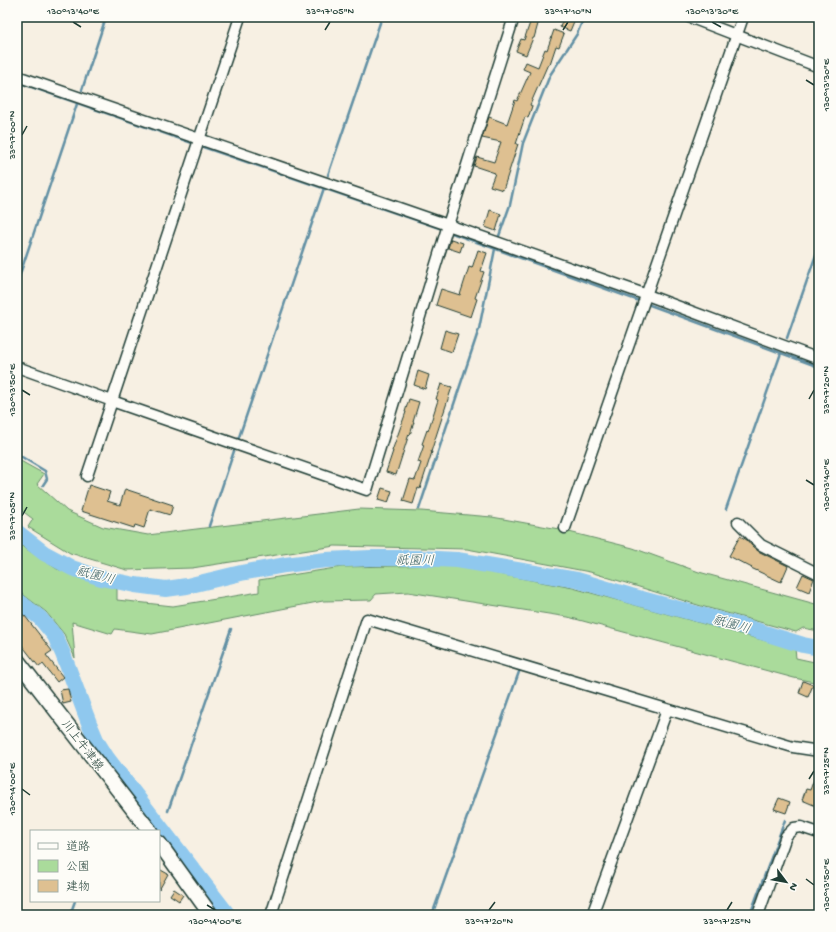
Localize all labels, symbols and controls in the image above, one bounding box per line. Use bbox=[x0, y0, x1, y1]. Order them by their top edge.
text: 130°13'40"E bbox=[46, 6, 100, 18]
text: 33°17'05"N bbox=[305, 6, 355, 18]
text: 33°17'10"N bbox=[543, 6, 592, 18]
text: 130°13'30"E bbox=[685, 6, 739, 18]
text: 130°13'30"E bbox=[821, 58, 833, 112]
text: 33°17'00"N bbox=[7, 110, 19, 160]
text: 130°13'50"E bbox=[7, 363, 19, 417]
text: 33°17'20"N bbox=[821, 366, 833, 415]
text: 130°13'40"E bbox=[821, 458, 833, 512]
text: 33°17'05"N bbox=[7, 491, 19, 541]
water label: 祇園川 bbox=[395, 553, 435, 569]
water label: 祇園川 bbox=[75, 563, 116, 589]
water label: 祇園川 bbox=[710, 612, 752, 638]
street label: 川上牛津線 bbox=[57, 718, 106, 774]
text: 33°17'25"N bbox=[821, 747, 833, 796]
text: 130°14'00"E bbox=[7, 762, 19, 816]
legend bbox=[30, 830, 160, 902]
text: 道路 bbox=[66, 840, 90, 855]
text: 130°13'50"E bbox=[821, 858, 833, 912]
text: 公園 bbox=[66, 860, 90, 875]
north arrow bbox=[766, 862, 806, 902]
text: 建物 bbox=[66, 880, 90, 895]
text: N bbox=[786, 880, 800, 892]
text: 130°14'00"E bbox=[188, 916, 242, 928]
text: 33°17'20"N bbox=[464, 916, 513, 928]
text: 33°17'25"N bbox=[702, 916, 751, 928]

